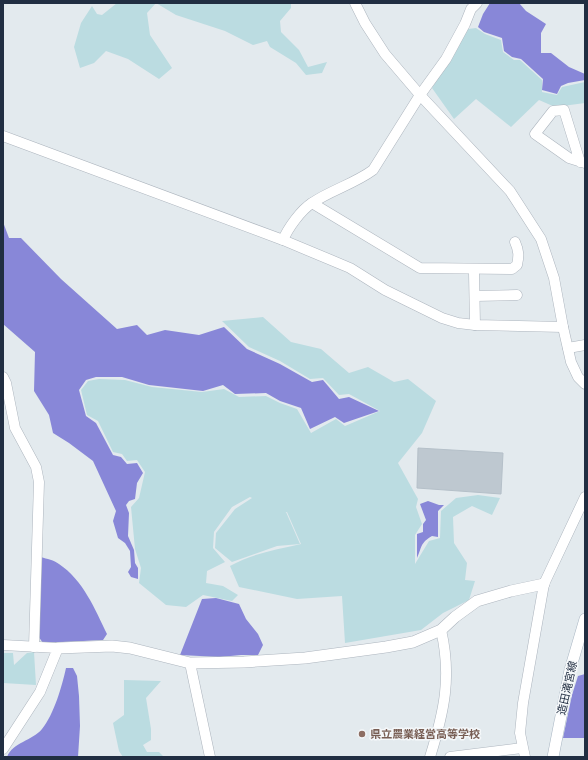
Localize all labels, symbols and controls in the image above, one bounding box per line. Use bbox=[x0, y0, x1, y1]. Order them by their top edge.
street label: 造田滝宮線 bbox=[555, 660, 579, 716]
place label: 県立農業経営高等学校 bbox=[370, 728, 480, 740]
marker: 県立農業経営高等学校 bbox=[357, 729, 367, 739]

